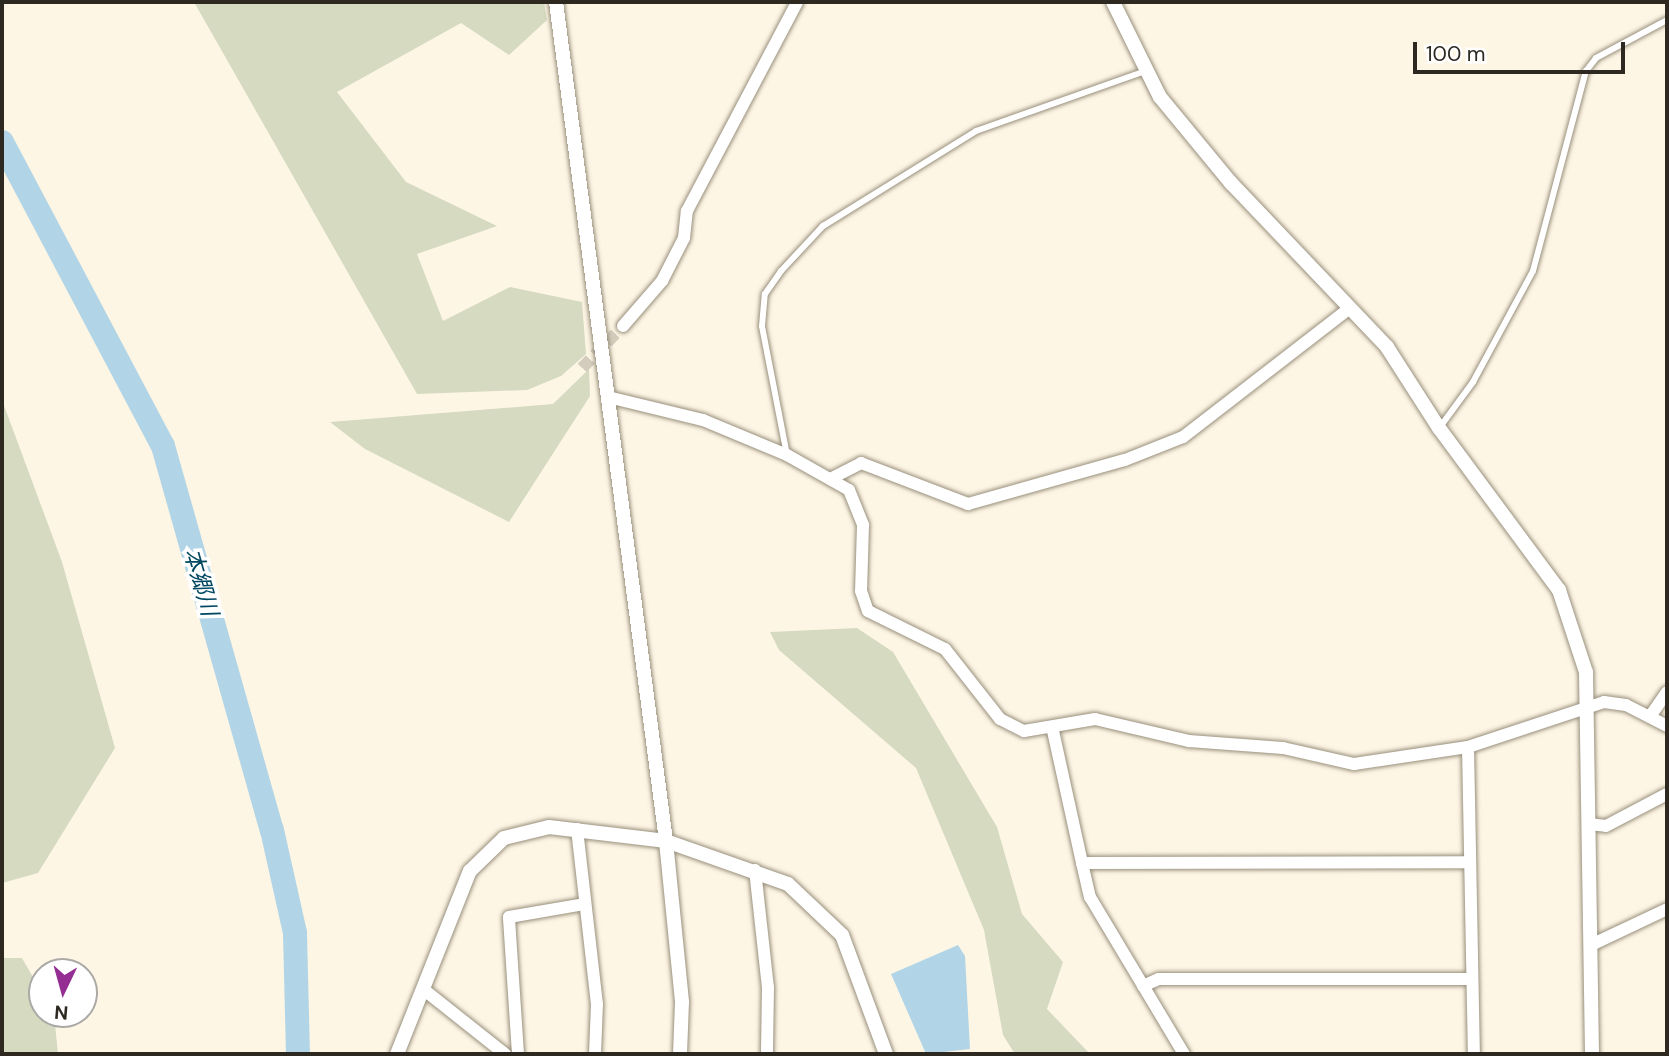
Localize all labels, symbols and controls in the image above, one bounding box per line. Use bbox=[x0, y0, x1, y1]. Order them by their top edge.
scale bar bbox=[1417, 28, 1629, 72]
text: 100 m bbox=[1426, 40, 1486, 68]
water label: 本郷川 bbox=[178, 545, 224, 619]
north arrow bbox=[28, 958, 98, 1028]
text: N bbox=[53, 999, 69, 1025]

